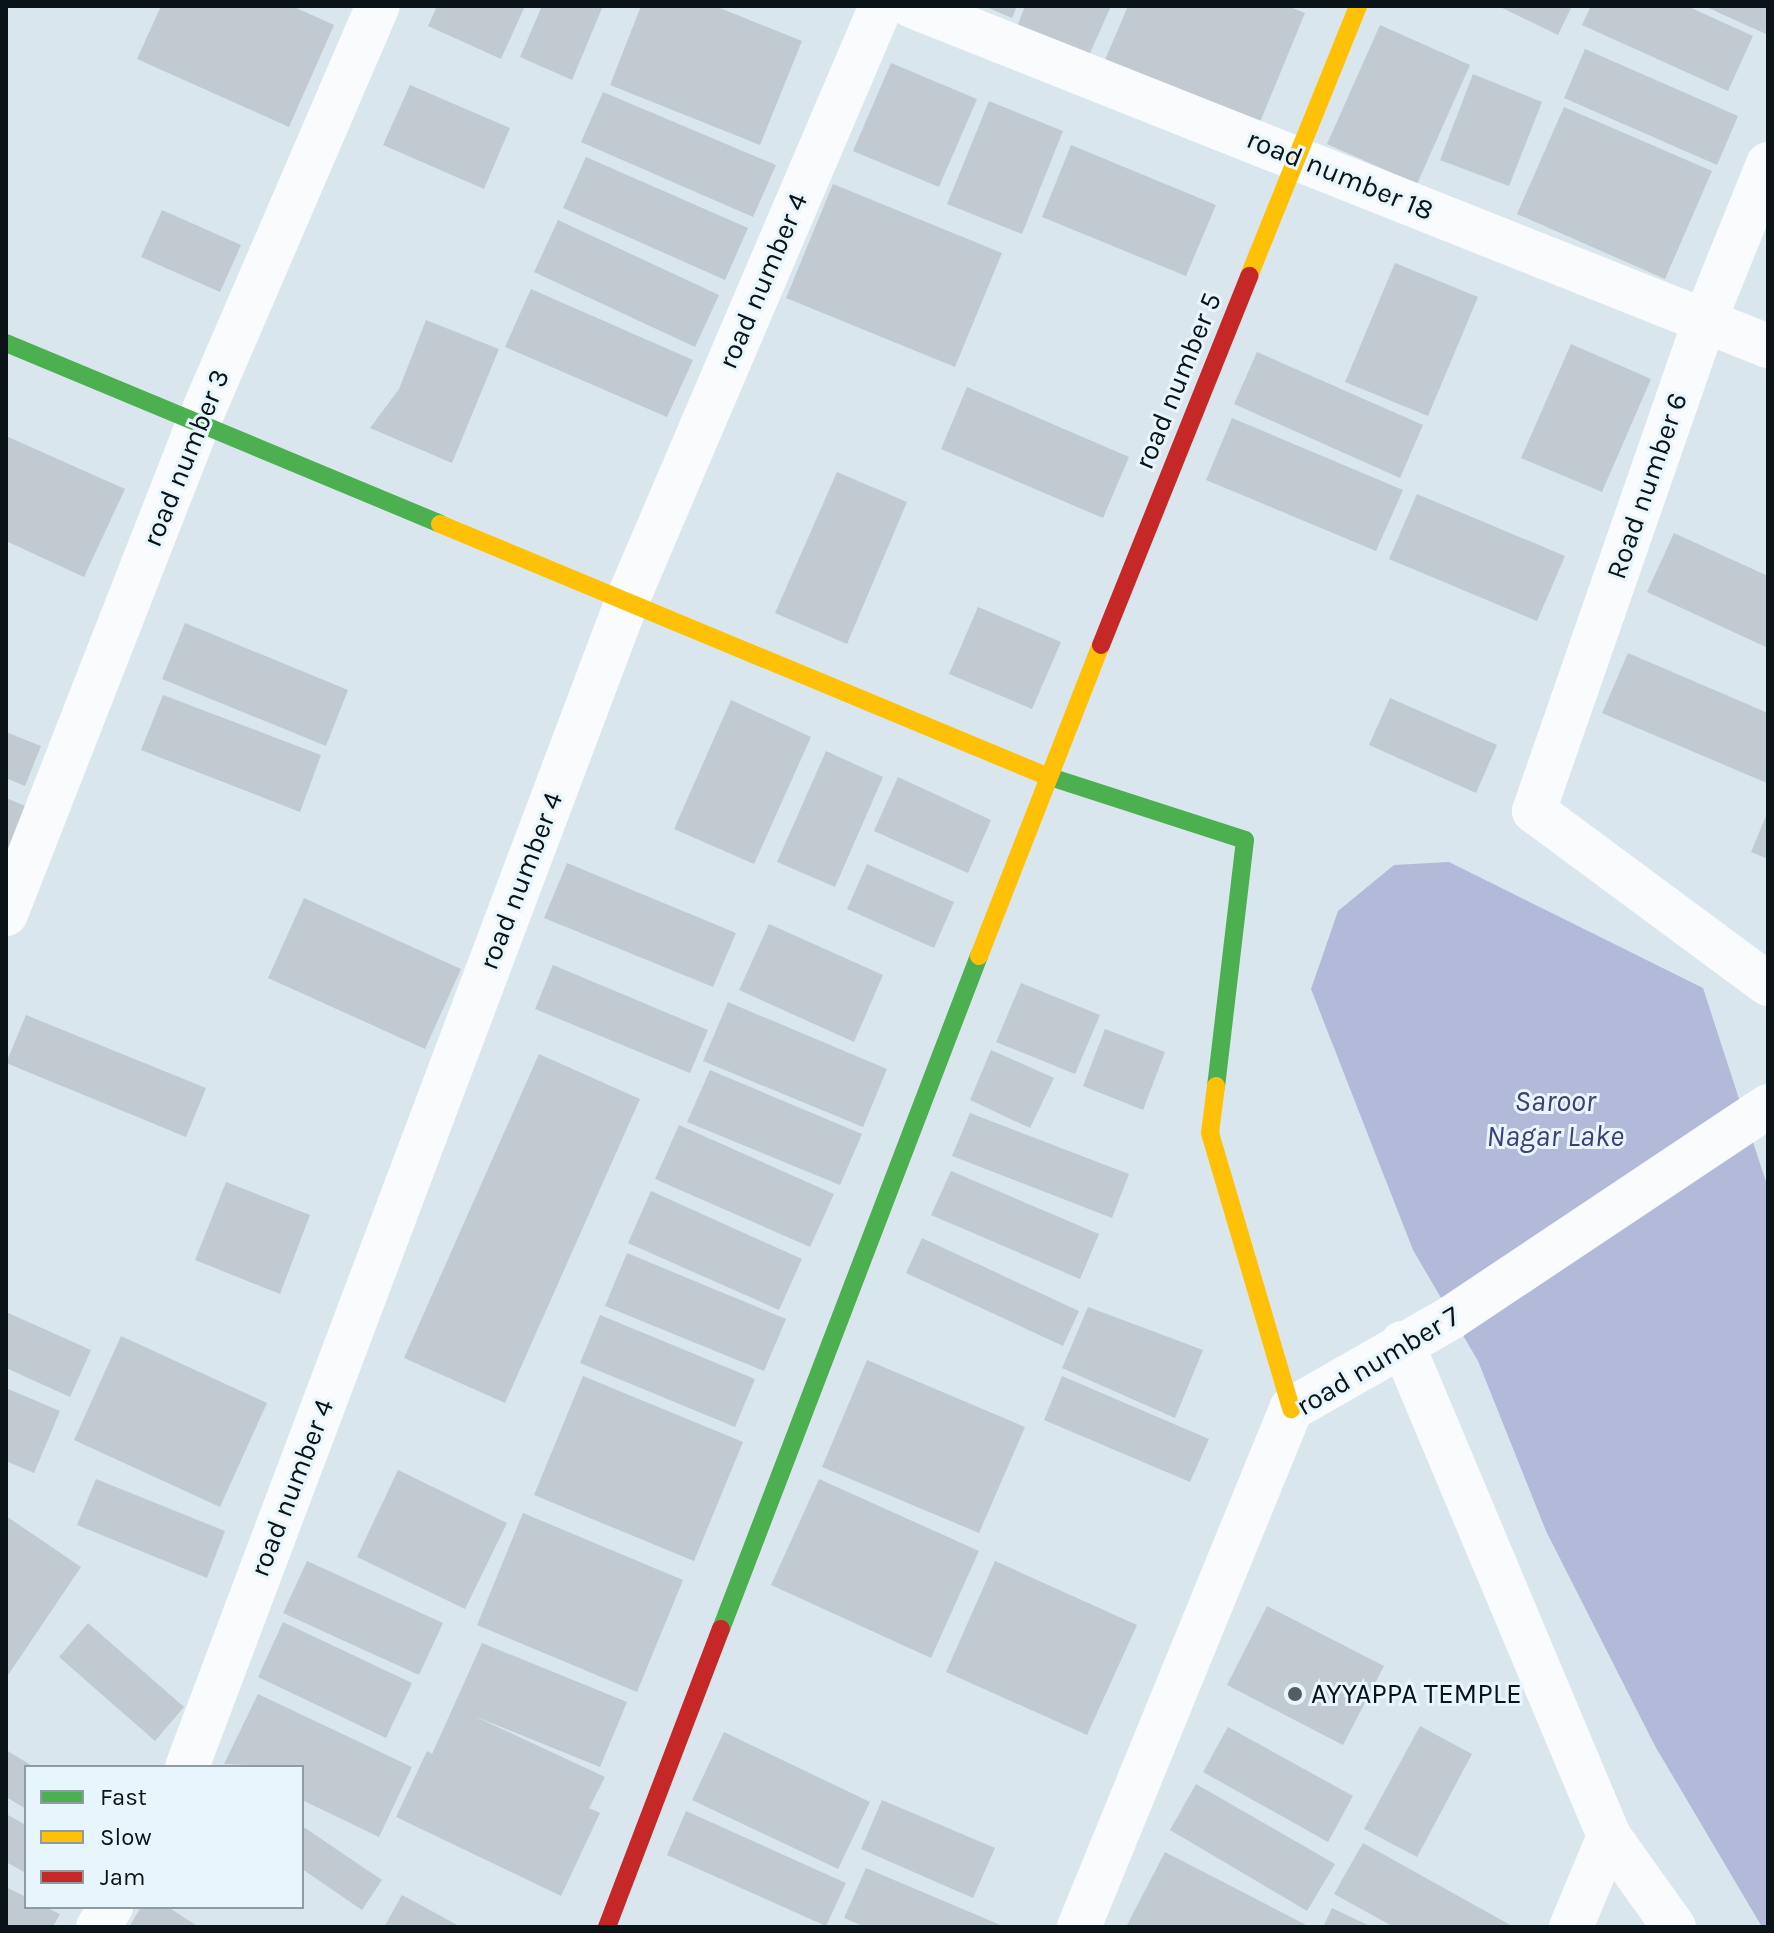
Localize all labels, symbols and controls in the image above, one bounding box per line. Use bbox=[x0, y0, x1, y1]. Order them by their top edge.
street label: road number 18 bbox=[1242, 122, 1438, 228]
street label: road number 4 bbox=[711, 188, 815, 374]
street label: road number 5 bbox=[1127, 288, 1229, 474]
street label: road number 3 bbox=[135, 364, 237, 552]
street label: Road number 6 bbox=[1599, 388, 1695, 584]
street label: road number 4 bbox=[472, 787, 570, 975]
water label: Saroor Nagar Lake bbox=[1486, 1083, 1624, 1154]
street label: road number 7 bbox=[1290, 1299, 1466, 1423]
street label: road number 4 bbox=[243, 1394, 341, 1582]
place label: AYYAPPA TEMPLE bbox=[1311, 1677, 1522, 1711]
marker: AYYAPPA TEMPLE bbox=[1286, 1685, 1304, 1703]
legend bbox=[24, 1765, 304, 1909]
text: Fast bbox=[100, 1783, 147, 1811]
text: Slow bbox=[100, 1823, 152, 1851]
text: Jam bbox=[100, 1863, 145, 1891]

